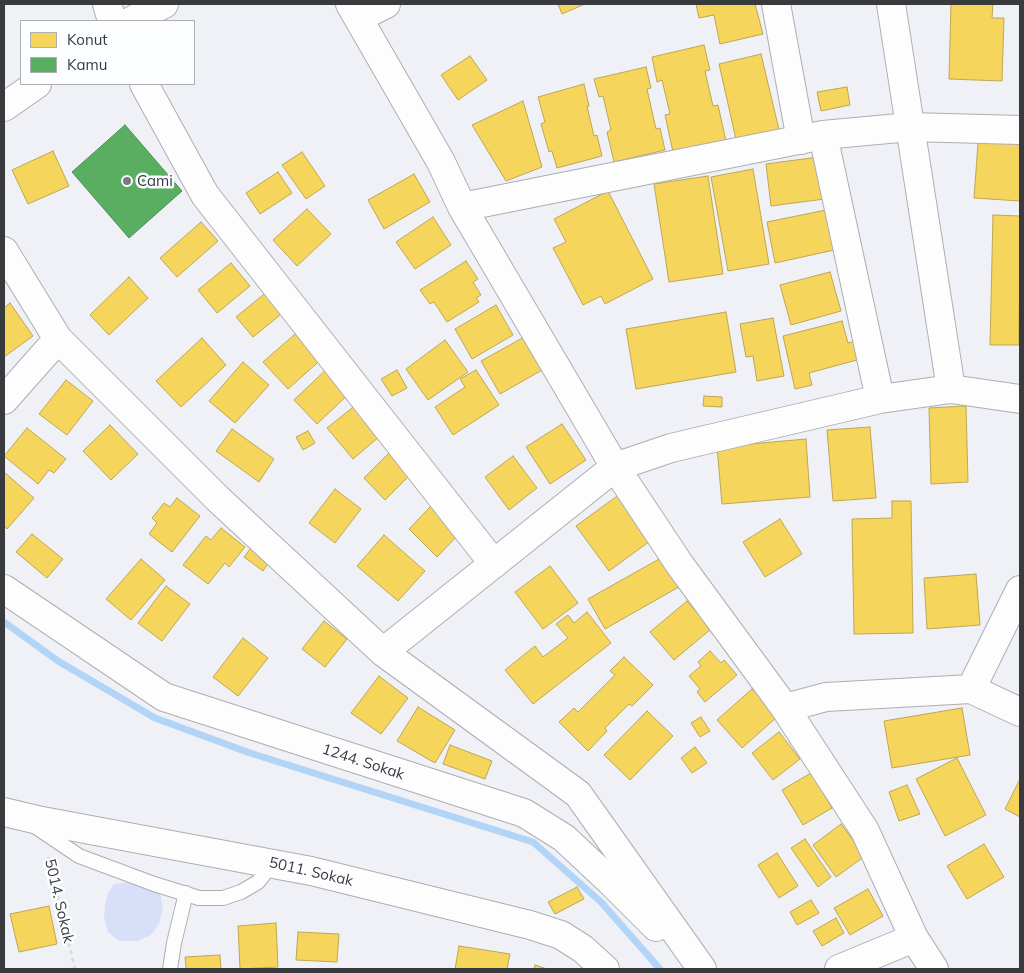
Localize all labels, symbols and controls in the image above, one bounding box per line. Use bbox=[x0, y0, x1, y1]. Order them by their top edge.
legend bbox=[20, 20, 195, 85]
text: Konut bbox=[67, 30, 108, 49]
text: Kamu bbox=[67, 55, 107, 74]
place label: Cami bbox=[137, 172, 173, 190]
marker: Cami bbox=[121, 175, 133, 187]
street label: 1244. Sokak bbox=[320, 740, 406, 784]
street label: 5011. Sokak bbox=[267, 854, 355, 890]
street label: 5014. Sokak bbox=[41, 857, 77, 945]

